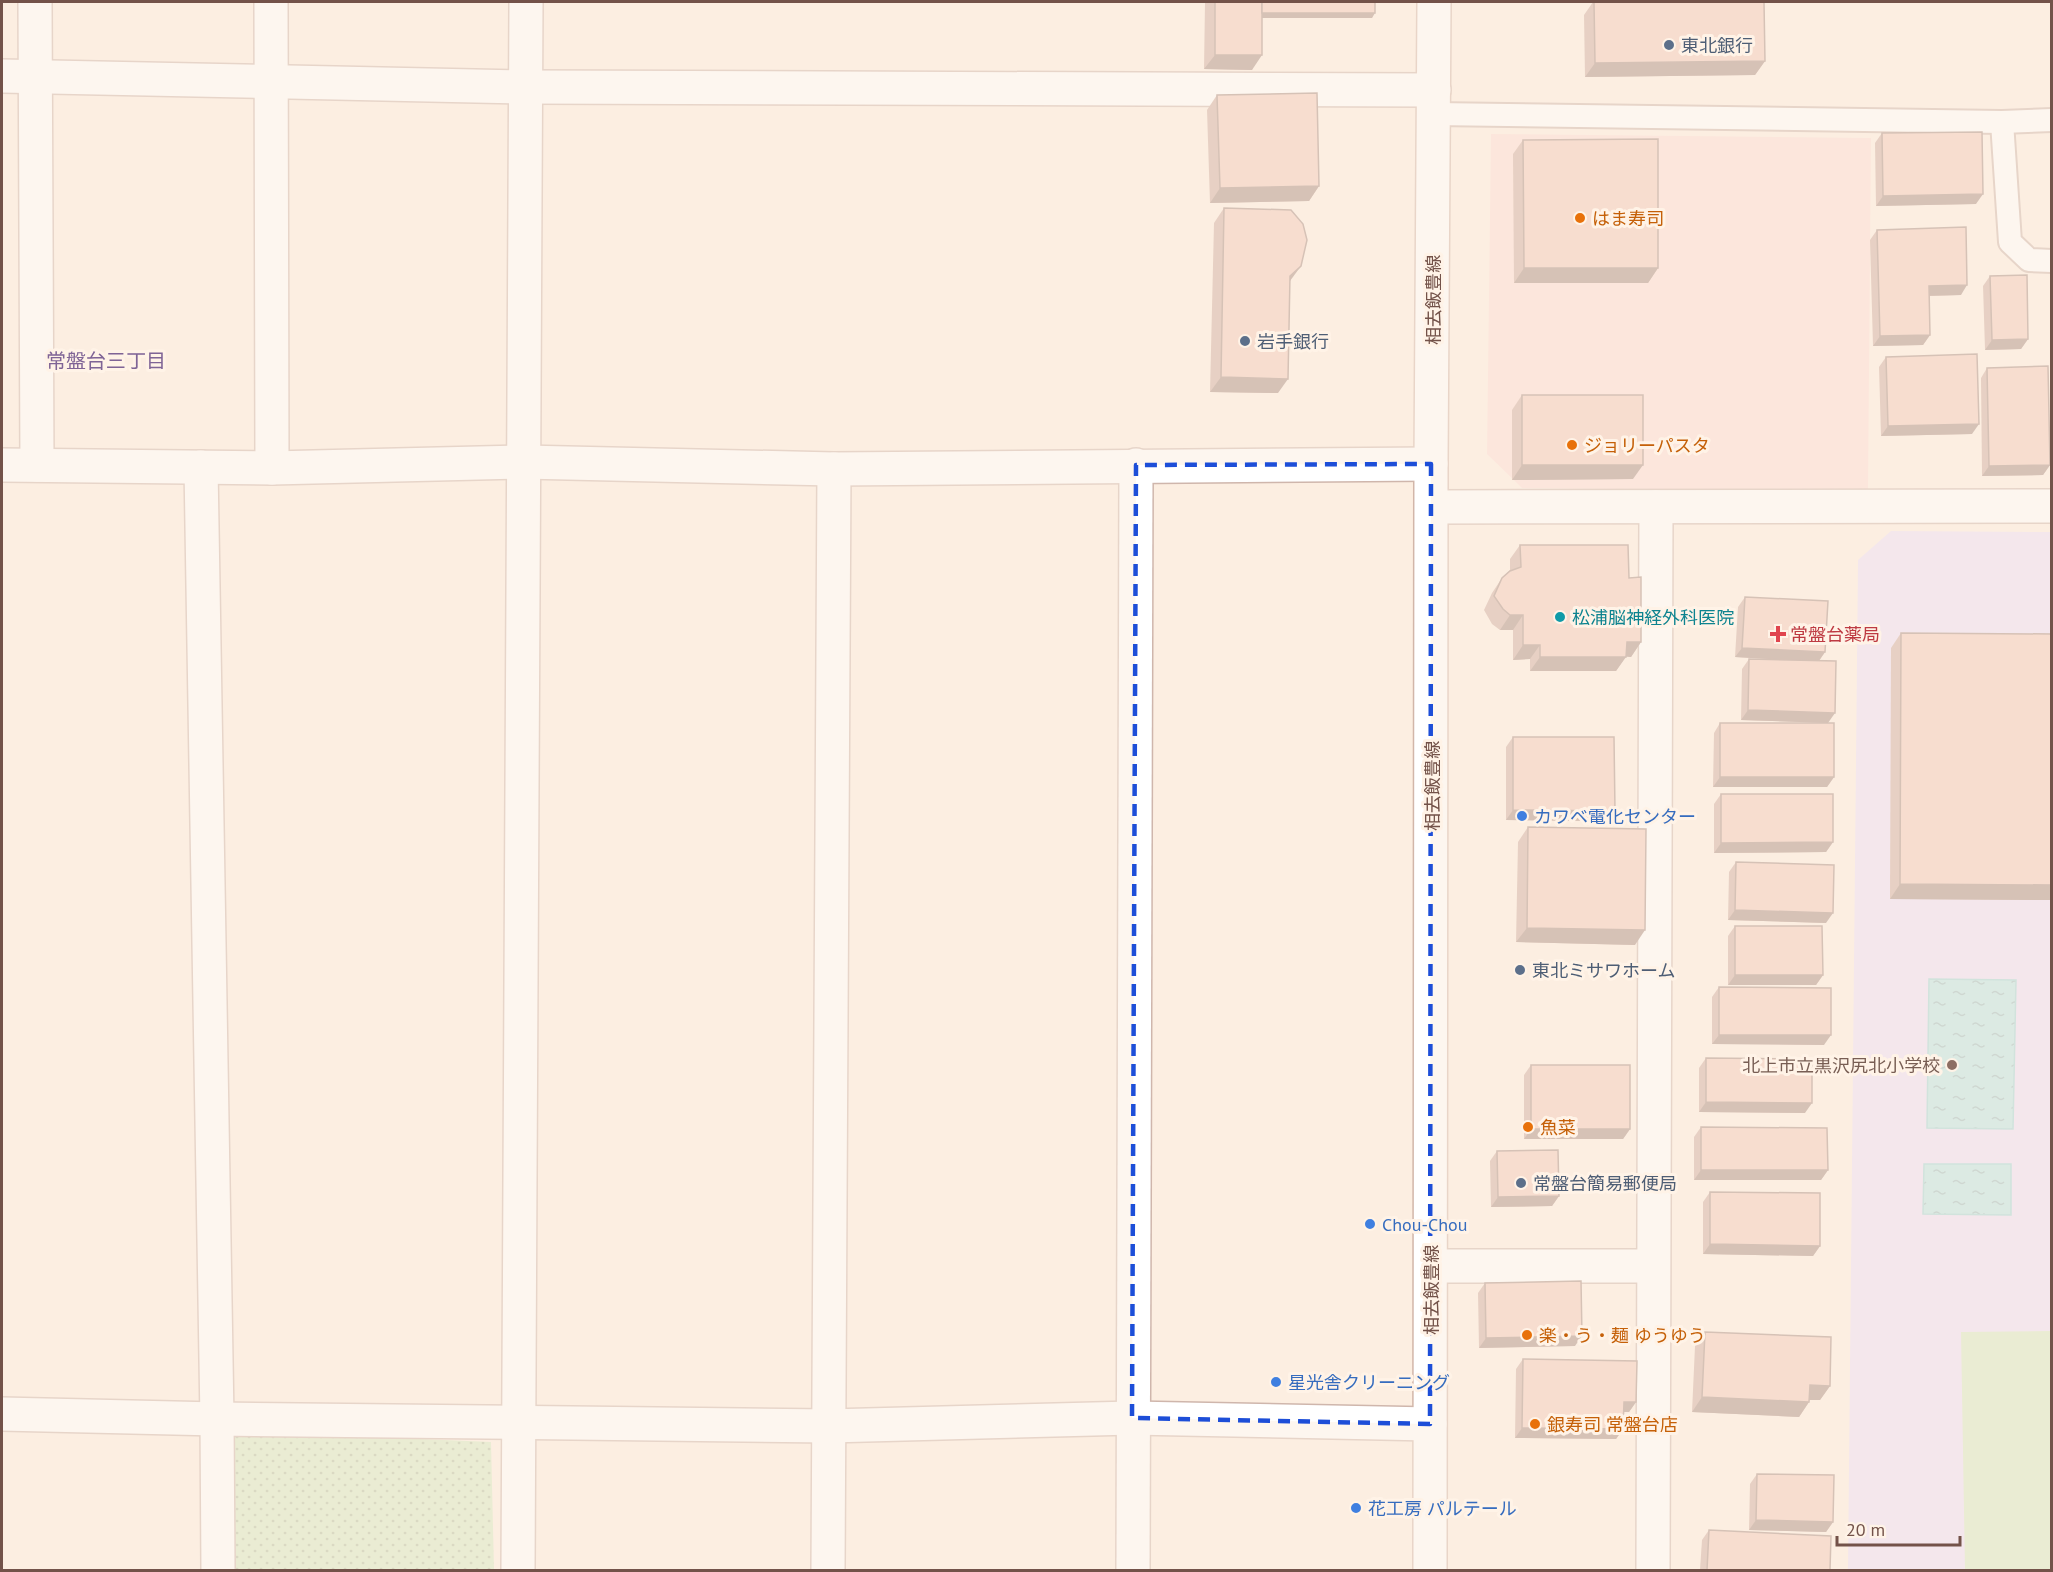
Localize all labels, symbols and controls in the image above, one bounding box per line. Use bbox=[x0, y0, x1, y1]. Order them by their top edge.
place label: 東北銀行 bbox=[1681, 34, 1753, 57]
marker: 東北銀行 bbox=[1662, 38, 1676, 52]
place label: はま寿司 bbox=[1592, 207, 1664, 230]
marker: はま寿司 bbox=[1573, 211, 1587, 225]
street label: 相去飯豊線 bbox=[1422, 255, 1445, 345]
place label: 岩手銀行 bbox=[1257, 330, 1329, 353]
marker: 岩手銀行 bbox=[1238, 334, 1252, 348]
district label: 常盤台三丁目 bbox=[46, 348, 166, 374]
place label: ジョリーパスタ bbox=[1584, 434, 1710, 457]
marker: ジョリーパスタ bbox=[1565, 438, 1579, 452]
place label: 松浦脳神経外科医院 bbox=[1572, 606, 1734, 629]
marker: 松浦脳神経外科医院 bbox=[1553, 610, 1567, 624]
place label: 常盤台薬局 bbox=[1790, 623, 1880, 646]
marker: 常盤台薬局 bbox=[1771, 627, 1785, 641]
street label: 相去飯豊線 bbox=[1421, 741, 1444, 831]
place label: カワベ電化センター bbox=[1534, 805, 1696, 828]
marker: カワベ電化センター bbox=[1515, 809, 1529, 823]
place label: 東北ミサワホーム bbox=[1532, 959, 1675, 982]
marker: 東北ミサワホーム bbox=[1513, 963, 1527, 977]
place label: 北上市立黒沢尻北小学校 bbox=[1742, 1054, 1940, 1077]
marker: 北上市立黒沢尻北小学校 bbox=[1945, 1058, 1959, 1072]
place label: 魚菜 bbox=[1540, 1116, 1576, 1139]
marker: 魚菜 bbox=[1521, 1120, 1535, 1134]
place label: 常盤台簡易郵便局 bbox=[1533, 1172, 1677, 1195]
marker: 常盤台簡易郵便局 bbox=[1514, 1176, 1528, 1190]
place label: Chou-Chou bbox=[1382, 1213, 1467, 1236]
marker: Chou-Chou bbox=[1363, 1217, 1377, 1231]
street label: 相去飯豊線 bbox=[1420, 1245, 1443, 1335]
place label: 楽・う・麺 ゆうゆう bbox=[1539, 1324, 1706, 1347]
marker: 楽・う・麺 ゆうゆう bbox=[1520, 1328, 1534, 1342]
place label: 星光舎クリーニング bbox=[1288, 1371, 1450, 1394]
marker: 星光舎クリーニング bbox=[1269, 1375, 1283, 1389]
place label: 銀寿司 常盤台店 bbox=[1547, 1413, 1678, 1436]
marker: 銀寿司 常盤台店 bbox=[1528, 1417, 1542, 1431]
place label: 花工房 パルテール bbox=[1368, 1497, 1517, 1520]
marker: 花工房 パルテール bbox=[1349, 1501, 1363, 1515]
scale bar bbox=[1837, 1509, 1960, 1547]
text: 20 m bbox=[1846, 1518, 1885, 1541]

